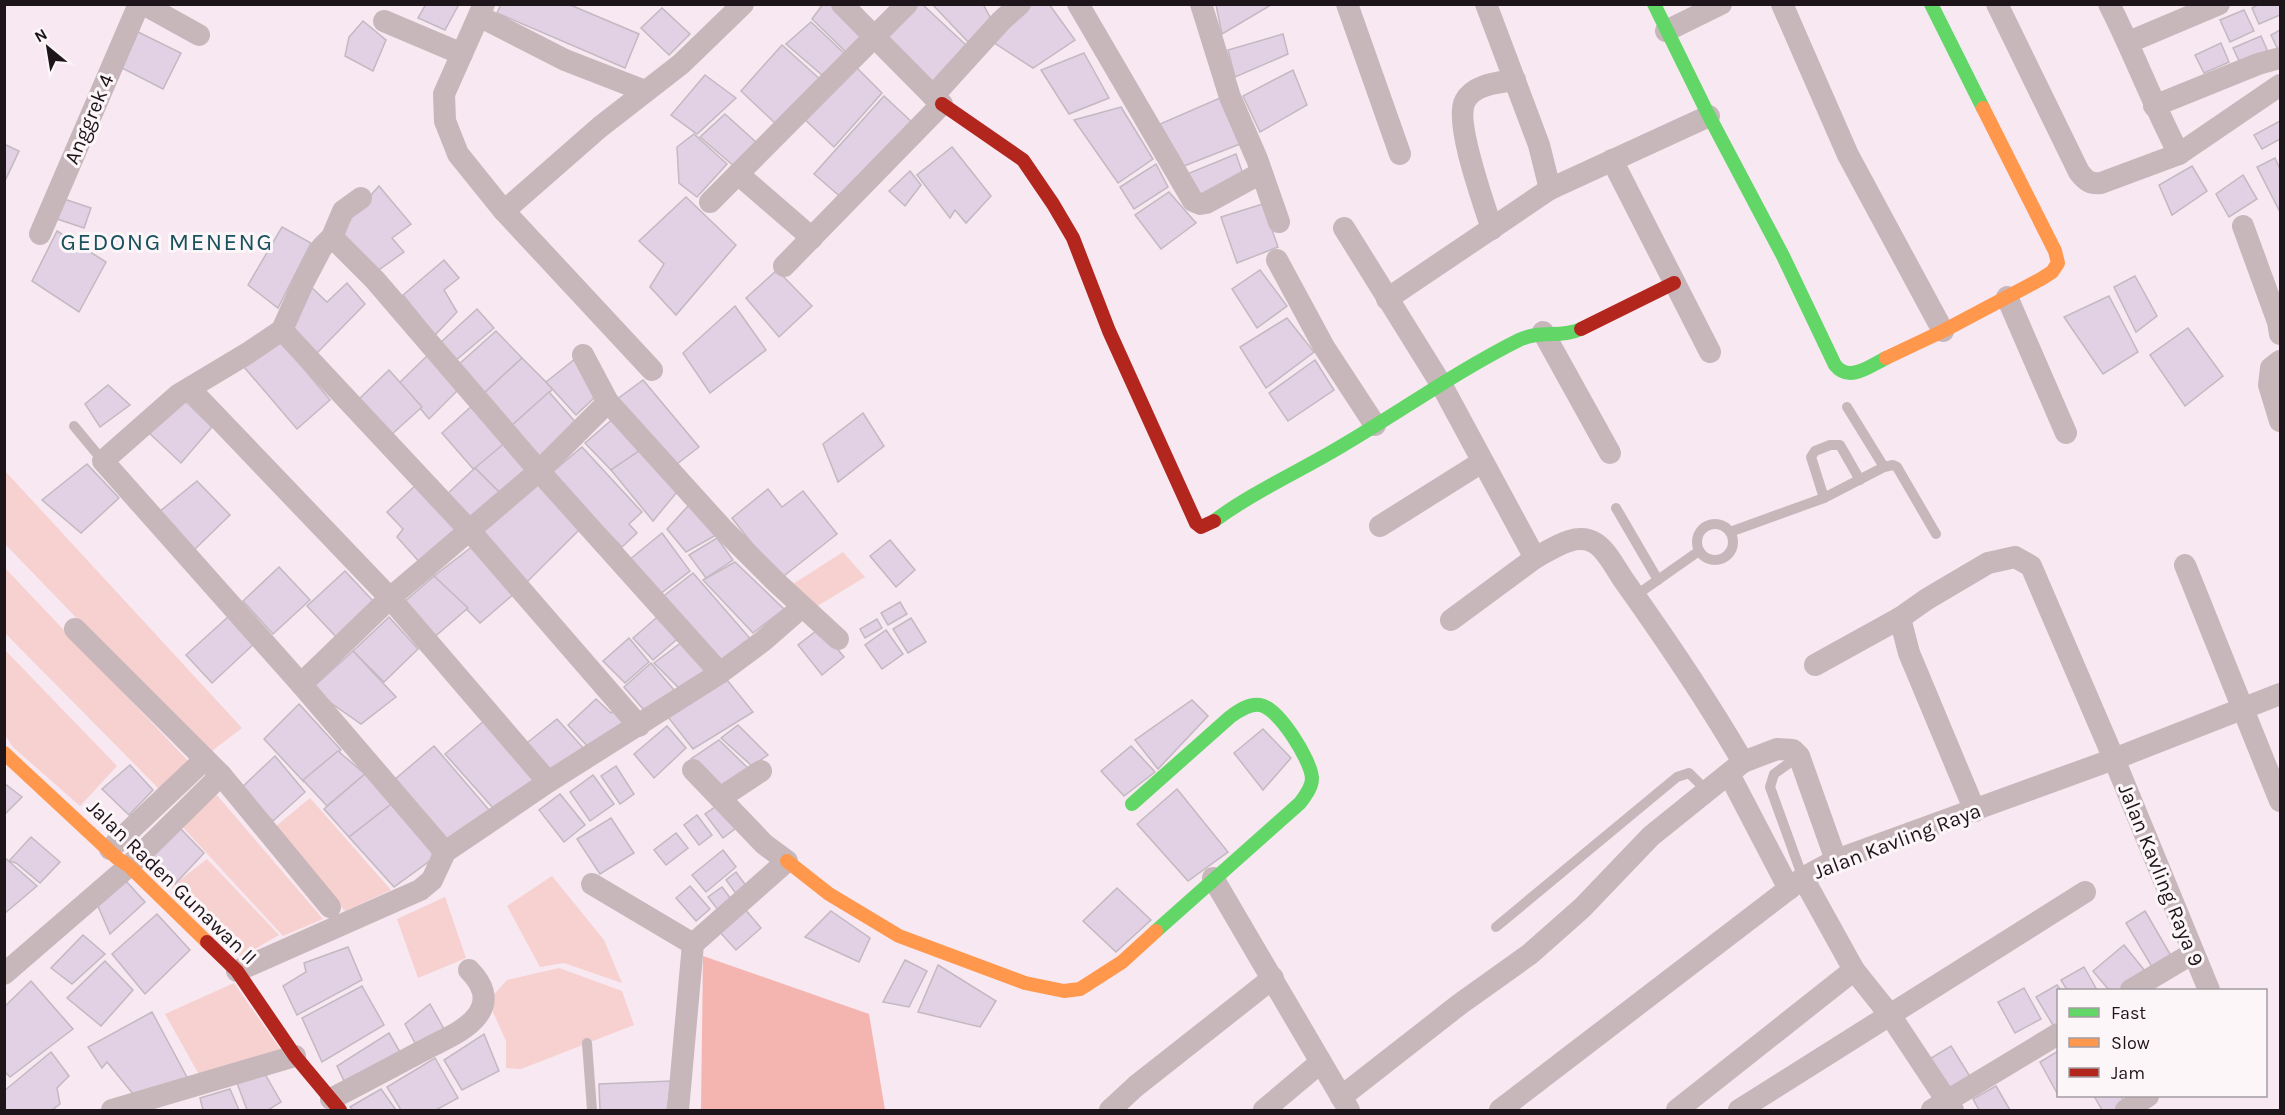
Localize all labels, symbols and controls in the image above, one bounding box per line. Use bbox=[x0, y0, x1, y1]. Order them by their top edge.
north arrow bbox=[18, 18, 78, 78]
text: N bbox=[31, 24, 50, 47]
street label: Anggrek 4 bbox=[59, 70, 119, 168]
district label: GEDONG MENENG bbox=[61, 228, 273, 256]
street label: Jalan Kavling Raya 9 bbox=[2113, 780, 2209, 970]
street label: Jalan Raden Gunawan II bbox=[82, 794, 262, 970]
street label: Jalan Kavling Raya bbox=[1810, 798, 1984, 884]
legend bbox=[2057, 989, 2267, 1097]
text: Fast bbox=[2111, 1002, 2146, 1024]
text: Slow bbox=[2111, 1032, 2150, 1054]
text: Jam bbox=[2111, 1062, 2145, 1084]

